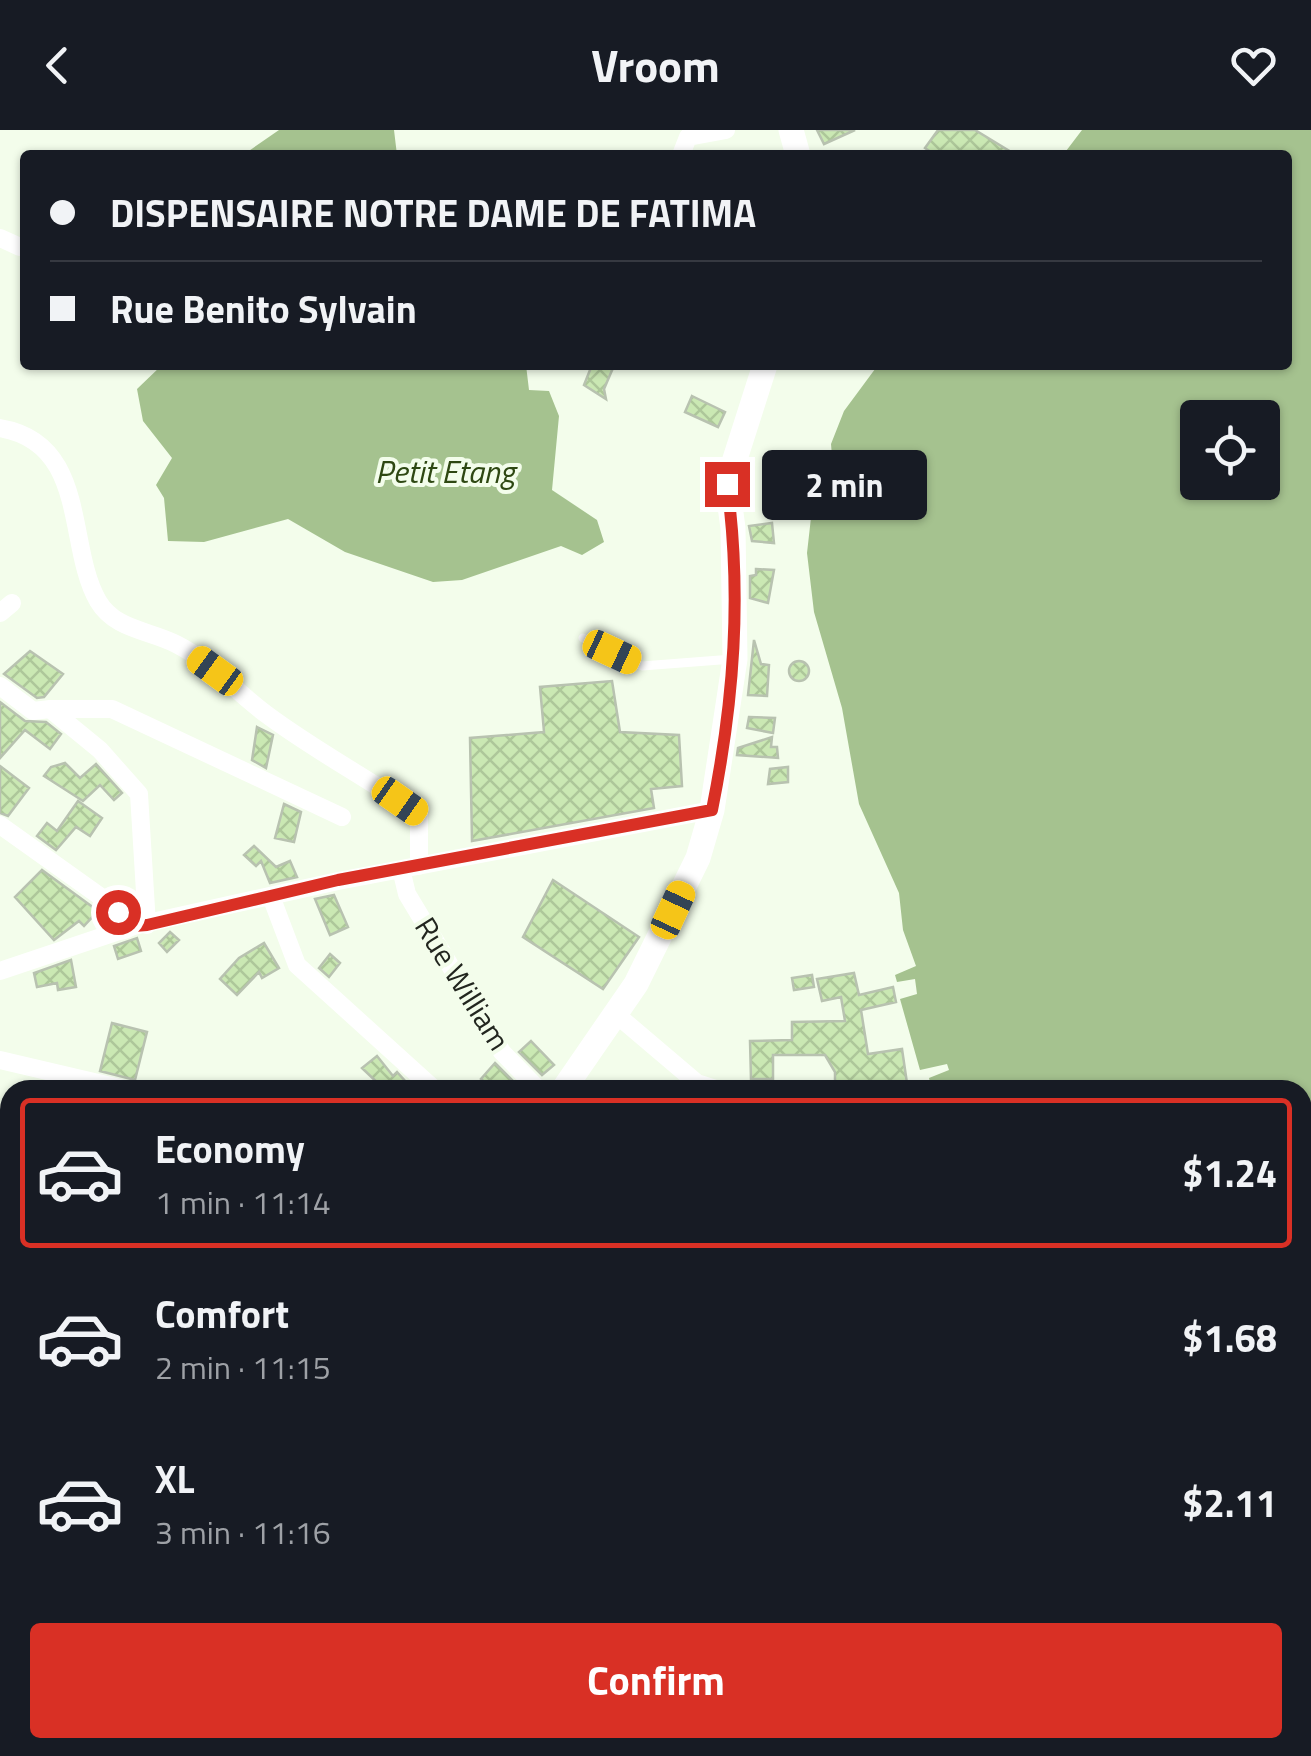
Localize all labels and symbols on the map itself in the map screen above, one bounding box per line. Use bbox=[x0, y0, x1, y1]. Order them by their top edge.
water label: Petit Etang bbox=[375, 447, 519, 495]
callout: 2 min bbox=[762, 449, 927, 519]
route end bbox=[705, 462, 750, 507]
car bbox=[578, 626, 646, 678]
car bbox=[182, 641, 248, 701]
car bbox=[367, 772, 433, 830]
car bbox=[647, 876, 699, 944]
route start bbox=[96, 890, 141, 935]
street label: Rue William bbox=[404, 908, 522, 1059]

